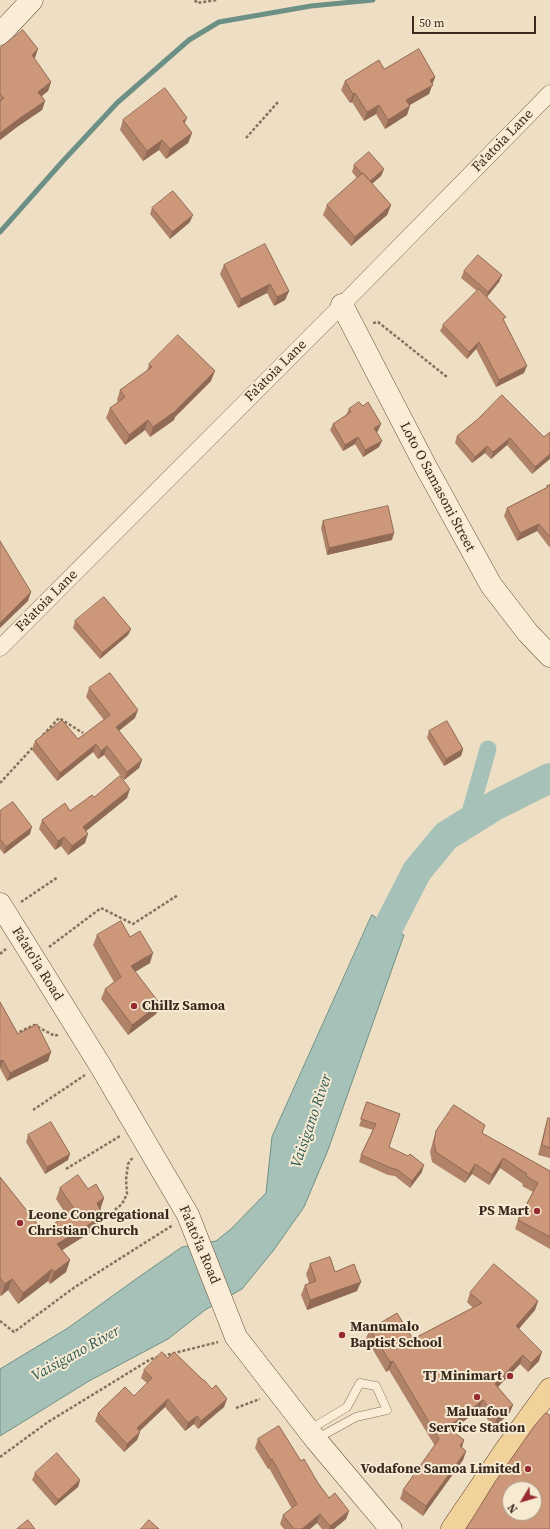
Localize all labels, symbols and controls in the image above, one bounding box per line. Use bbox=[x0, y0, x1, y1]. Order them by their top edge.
scale bar bbox=[414, 8, 538, 34]
text: 50 m bbox=[419, 15, 445, 31]
street label: Fa'atoia Lane bbox=[469, 106, 537, 176]
street label: Fa'atoia Lane bbox=[241, 336, 311, 406]
street label: Loto O Samasoni Street bbox=[396, 419, 478, 555]
street label: Fa'atoia Lane bbox=[12, 566, 82, 636]
street label: Fa'ato'ia Road bbox=[8, 924, 66, 1004]
place label: Chillz Samoa bbox=[142, 998, 225, 1014]
marker: Chillz Samoa bbox=[129, 1001, 139, 1011]
water label: Vaisigano River bbox=[288, 1072, 336, 1170]
street label: Fa'ato'ia Road bbox=[175, 1203, 223, 1287]
place label: PS Mart bbox=[479, 1203, 529, 1219]
marker: PS Mart bbox=[532, 1206, 542, 1216]
place label: Leone Congregational Christian Church bbox=[28, 1207, 169, 1240]
marker: Leone Congregational Christian Church bbox=[15, 1218, 25, 1228]
place label: Manumalo Baptist School bbox=[350, 1319, 442, 1352]
water label: Vaisigano River bbox=[29, 1322, 123, 1386]
marker: Manumalo Baptist School bbox=[337, 1330, 347, 1340]
place label: TJ Minimart bbox=[423, 1368, 502, 1384]
marker: TJ Minimart bbox=[505, 1371, 515, 1381]
marker: Maluafou Service Station bbox=[472, 1392, 482, 1402]
place label: Maluafou Service Station bbox=[429, 1404, 525, 1436]
place label: Vodafone Samoa Limited bbox=[360, 1461, 520, 1477]
marker: Vodafone Samoa Limited bbox=[523, 1464, 533, 1474]
north arrow bbox=[502, 1481, 542, 1521]
text: N bbox=[505, 1500, 521, 1516]

